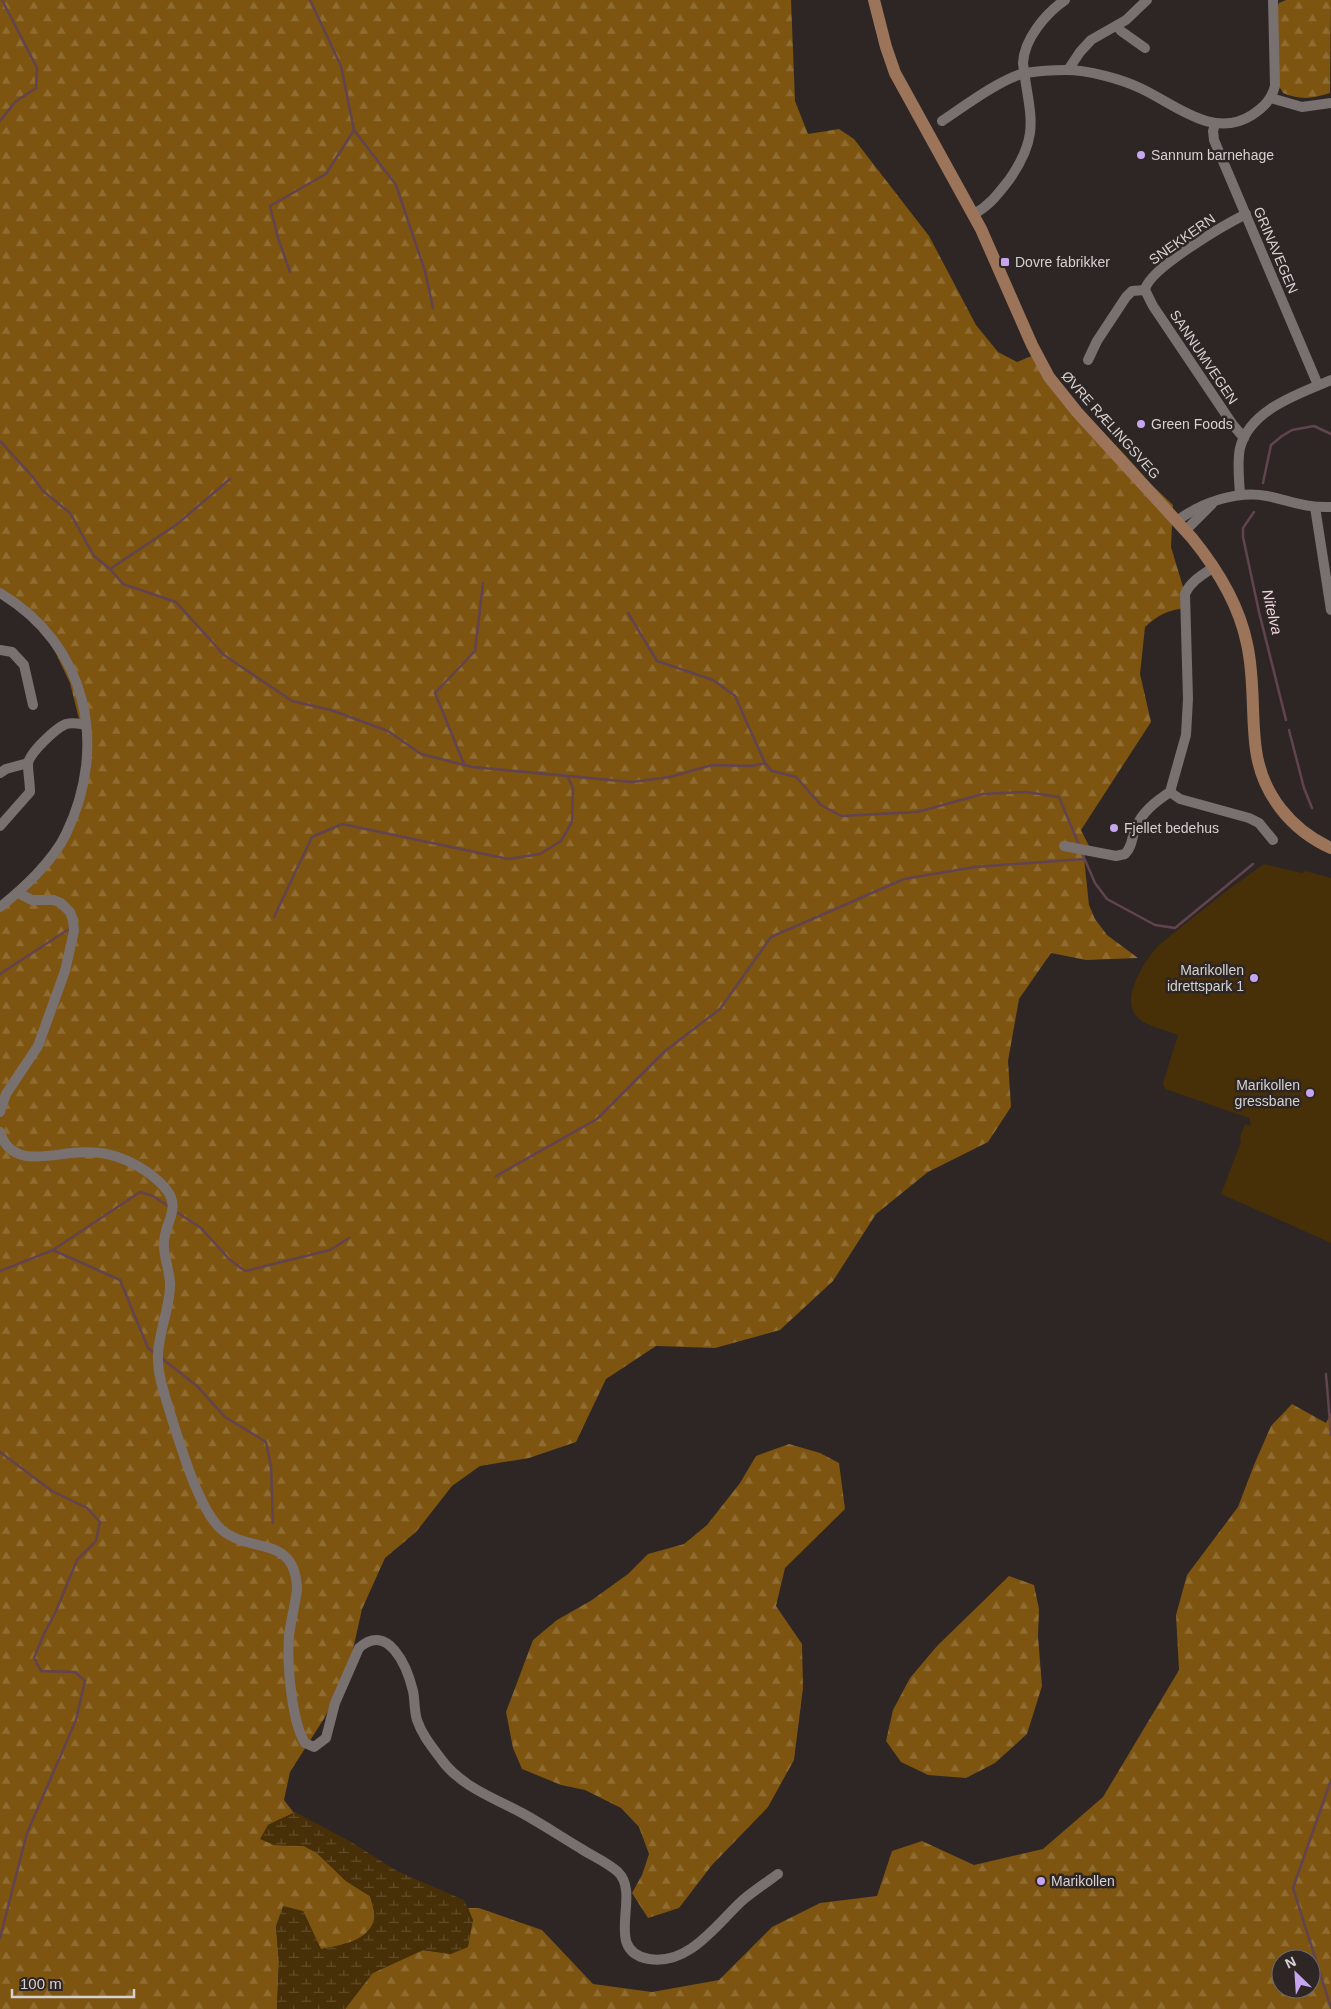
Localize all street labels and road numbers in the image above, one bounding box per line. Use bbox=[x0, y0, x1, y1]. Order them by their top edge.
street label: GRINAVEGEN bbox=[1251, 204, 1301, 296]
street label: SNEKKERN bbox=[1146, 210, 1218, 268]
street label: SANNUMVEGEN bbox=[1167, 307, 1241, 407]
street label: ØVRE RÆLINGSVEG bbox=[1058, 368, 1164, 482]

